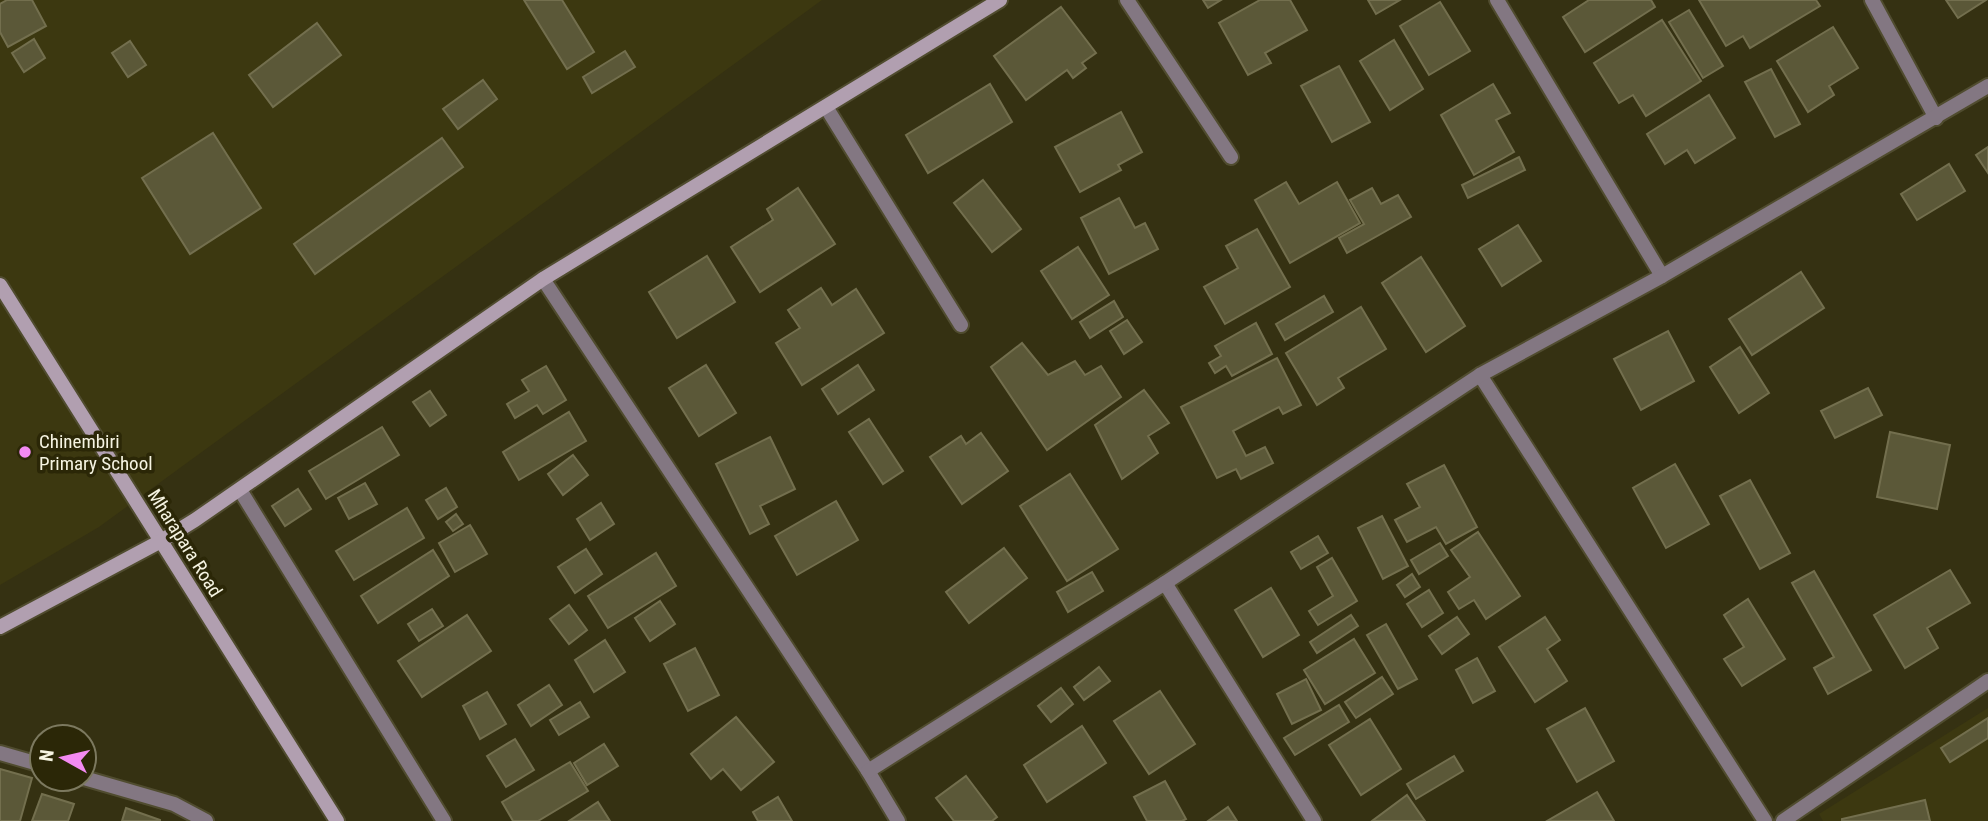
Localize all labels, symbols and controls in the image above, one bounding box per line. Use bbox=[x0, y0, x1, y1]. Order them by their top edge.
place label: Chinembiri Primary School bbox=[39, 430, 153, 475]
marker: Chinembiri Primary School bbox=[17, 444, 33, 460]
street label: Mharapara Road bbox=[143, 485, 227, 601]
north arrow bbox=[28, 723, 98, 793]
text: N bbox=[34, 748, 59, 763]

